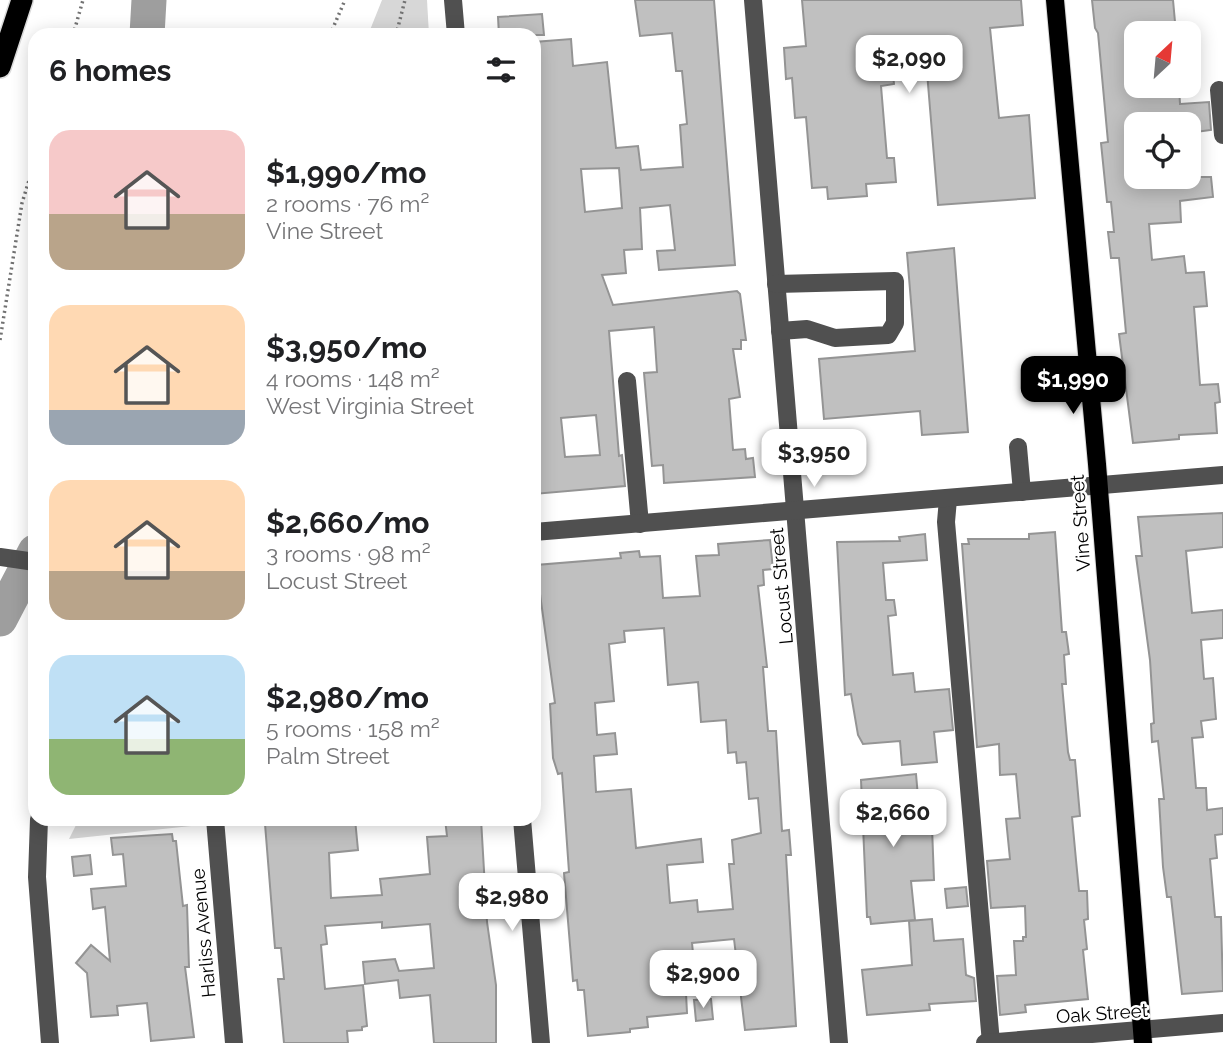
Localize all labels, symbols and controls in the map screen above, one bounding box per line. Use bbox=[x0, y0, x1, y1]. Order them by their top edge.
north arrow bbox=[1124, 21, 1200, 98]
map controls bbox=[1124, 21, 1201, 189]
pin: $2,090 bbox=[852, 36, 966, 95]
text: $2,090 bbox=[872, 44, 946, 71]
icon: filters bbox=[482, 51, 520, 89]
text: 6 homes bbox=[49, 53, 171, 88]
button: locate bbox=[1124, 112, 1201, 189]
text: $1,990/mo bbox=[266, 155, 426, 190]
icon: home bbox=[105, 158, 189, 242]
text: 2 rooms · 76 m² bbox=[266, 190, 429, 217]
text: Vine Street bbox=[266, 217, 383, 244]
text: $3,950/mo bbox=[266, 330, 427, 365]
icon: home bbox=[105, 333, 189, 417]
pin: $1,990 bbox=[1016, 356, 1130, 416]
text: 4 rooms · 148 m² bbox=[266, 365, 440, 392]
text: $1,990 bbox=[1037, 365, 1109, 392]
text: West Virginia Street bbox=[266, 392, 474, 419]
pin: $3,950 bbox=[757, 430, 871, 489]
text: $3,950 bbox=[777, 438, 851, 465]
street label: Vine Street bbox=[1066, 473, 1094, 572]
text: $2,660/mo bbox=[266, 505, 430, 540]
icon: home bbox=[105, 508, 189, 592]
street label: Locust Street bbox=[765, 526, 797, 645]
text: 3 rooms · 98 m² bbox=[266, 540, 431, 567]
text: Locust Street bbox=[266, 567, 408, 594]
text: $2,980/mo bbox=[266, 680, 429, 715]
icon: home bbox=[105, 683, 189, 767]
text: 5 rooms · 158 m² bbox=[266, 715, 440, 742]
text: Palm Street bbox=[266, 742, 390, 769]
pin: $2,660 bbox=[836, 790, 950, 849]
text: $2,660 bbox=[856, 798, 930, 825]
street label: Harliss Avenue bbox=[186, 868, 220, 998]
pin: $2,980 bbox=[455, 874, 569, 933]
text: $2,980 bbox=[475, 882, 549, 909]
pin: $2,900 bbox=[646, 950, 760, 1010]
text: $2,900 bbox=[666, 959, 740, 986]
street label: Oak Street bbox=[1055, 999, 1149, 1027]

